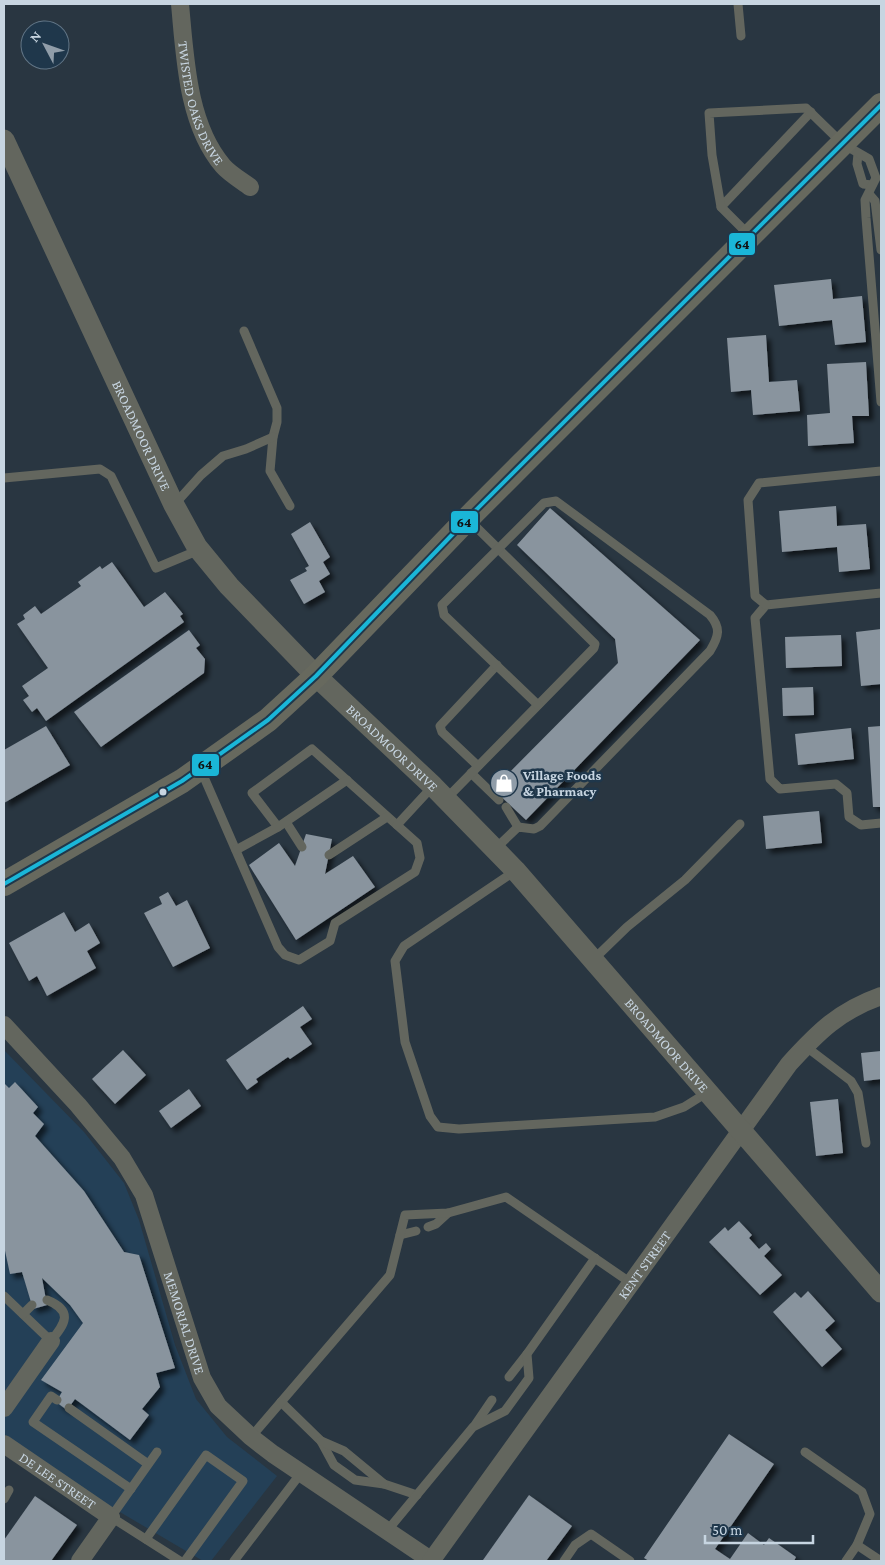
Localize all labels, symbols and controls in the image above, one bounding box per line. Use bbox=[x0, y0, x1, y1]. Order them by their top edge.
north arrow bbox=[20, 20, 70, 70]
text: N bbox=[26, 27, 45, 45]
street label: TWISTED OAKS DRIVE bbox=[175, 40, 227, 169]
line badge: 64 bbox=[728, 232, 756, 256]
text: 64 bbox=[734, 236, 750, 252]
street label: BROADMOOR DRIVE bbox=[109, 378, 174, 493]
line badge: 64 bbox=[450, 510, 479, 534]
text: 64 bbox=[456, 514, 472, 530]
street label: BROADMOOR DRIVE bbox=[343, 701, 442, 795]
line badge: 64 bbox=[191, 753, 220, 777]
text: 64 bbox=[197, 756, 213, 772]
place label: Village Foods & Pharmacy bbox=[522, 767, 601, 799]
shop icon: Village Foods & Pharmacy bbox=[489, 768, 519, 798]
unlabelled marker bbox=[158, 787, 168, 797]
street label: BROADMOOR DRIVE bbox=[622, 995, 712, 1096]
street label: KENT STREET bbox=[615, 1227, 674, 1302]
street label: MEMORIAL DRIVE bbox=[161, 1269, 208, 1377]
street label: DE LEE STREET bbox=[16, 1449, 99, 1513]
scale bar bbox=[705, 1512, 812, 1544]
text: 50 m bbox=[712, 1522, 742, 1538]

